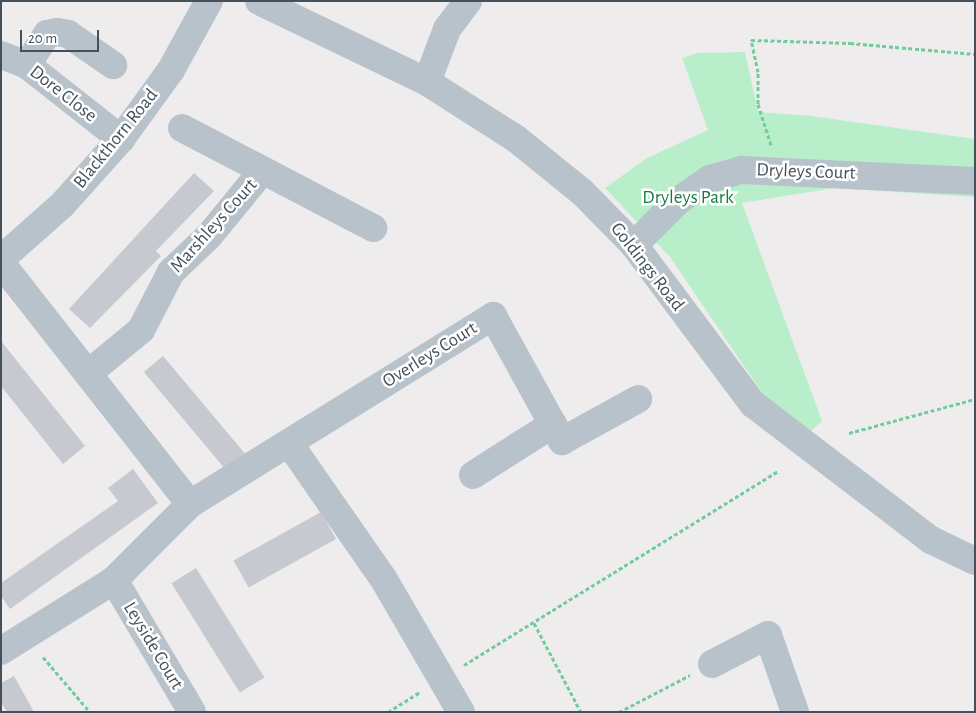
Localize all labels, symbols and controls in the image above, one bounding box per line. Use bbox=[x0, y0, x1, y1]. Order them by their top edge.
scale bar bbox=[22, 20, 101, 52]
text: 20 m bbox=[28, 31, 57, 46]
street label: Dore Close bbox=[25, 61, 101, 127]
street label: Blackthorn Road bbox=[69, 85, 163, 193]
street label: Dryleys Court bbox=[756, 159, 856, 185]
street label: Marshleys Court bbox=[166, 174, 262, 278]
park label: Dryleys Park bbox=[642, 187, 734, 209]
street label: Goldings Road bbox=[605, 218, 689, 316]
street label: Overleys Court bbox=[379, 317, 481, 393]
street label: Leyside Court bbox=[118, 598, 188, 694]

